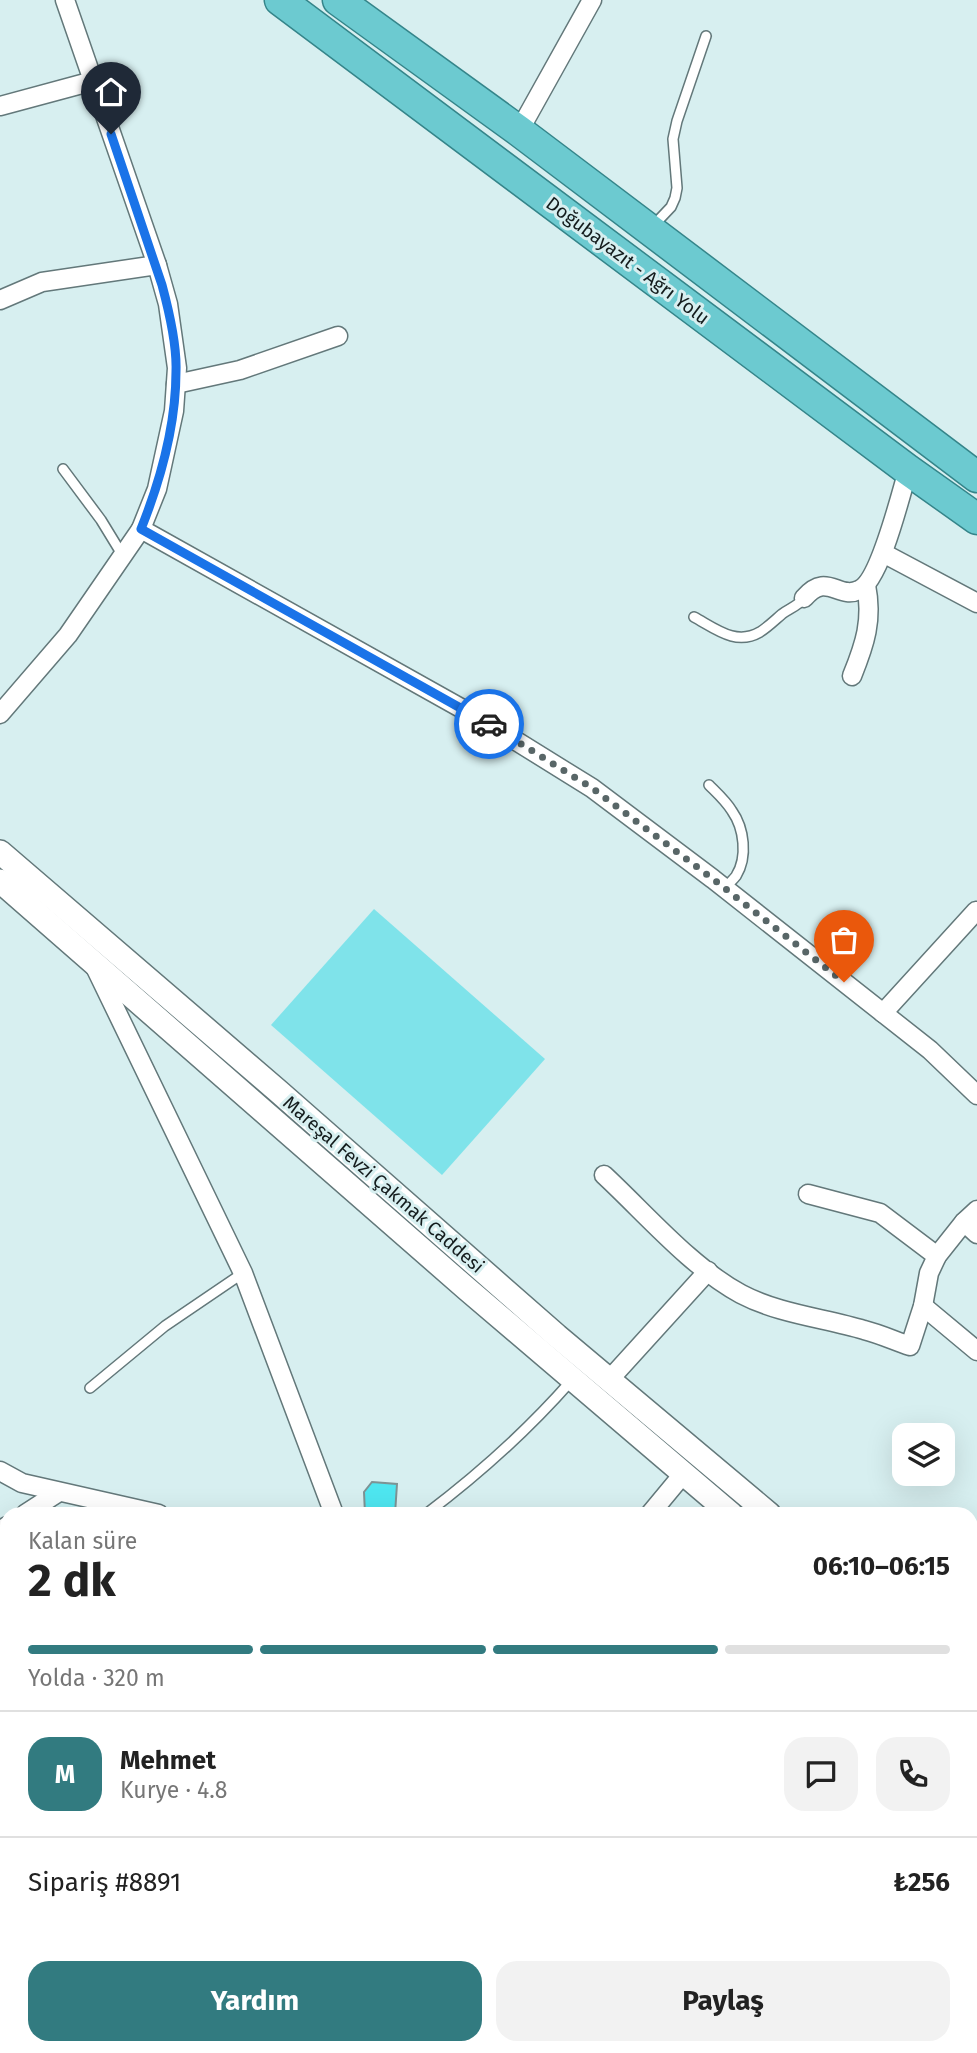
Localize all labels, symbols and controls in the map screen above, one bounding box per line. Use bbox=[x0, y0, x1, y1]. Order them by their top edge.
pin bbox=[81, 62, 141, 134]
icon: home bbox=[92, 73, 130, 111]
street label: Doğubayazıt - Ağrı Yolu bbox=[542, 192, 714, 329]
courier bbox=[454, 689, 524, 759]
icon: car bbox=[470, 705, 508, 743]
pin bbox=[814, 910, 874, 982]
icon: bag bbox=[825, 921, 863, 959]
street label: Mareşal Fevzi Çakmak Caddesi bbox=[279, 1091, 489, 1278]
map controls bbox=[892, 1423, 955, 1486]
button: layers bbox=[892, 1423, 955, 1486]
text: Kalan süre bbox=[28, 1527, 137, 1555]
text: 06:10–06:15 bbox=[813, 1551, 950, 1582]
text: 2 dk bbox=[28, 1553, 116, 1608]
text: Yolda · 320 m bbox=[28, 1664, 165, 1692]
button: chat bbox=[784, 1737, 858, 1811]
button: phone bbox=[876, 1737, 950, 1811]
text: Mehmet bbox=[120, 1745, 216, 1776]
text: M bbox=[55, 1759, 75, 1790]
text: Kurye · 4.8 bbox=[120, 1776, 228, 1804]
text: Sipariş #8891 bbox=[28, 1867, 181, 1898]
text: ₺256 bbox=[893, 1867, 950, 1898]
button: Yardım bbox=[28, 1961, 482, 2041]
button: Paylaş bbox=[496, 1961, 950, 2041]

